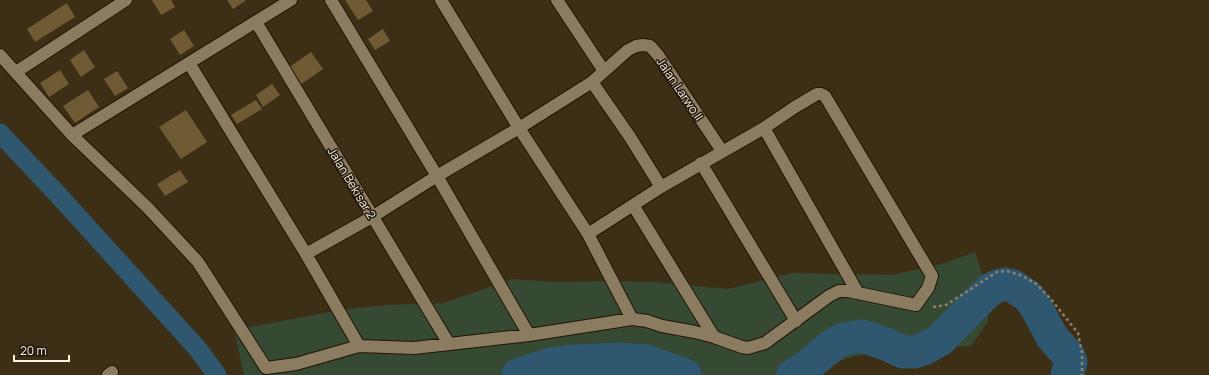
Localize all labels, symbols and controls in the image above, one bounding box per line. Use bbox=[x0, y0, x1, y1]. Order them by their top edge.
street label: Jalan Larwo II bbox=[653, 54, 707, 124]
street label: Jalan Bekisar 2 bbox=[324, 144, 380, 222]
scale bar bbox=[14, 337, 69, 363]
text: 20 m bbox=[20, 342, 47, 359]

